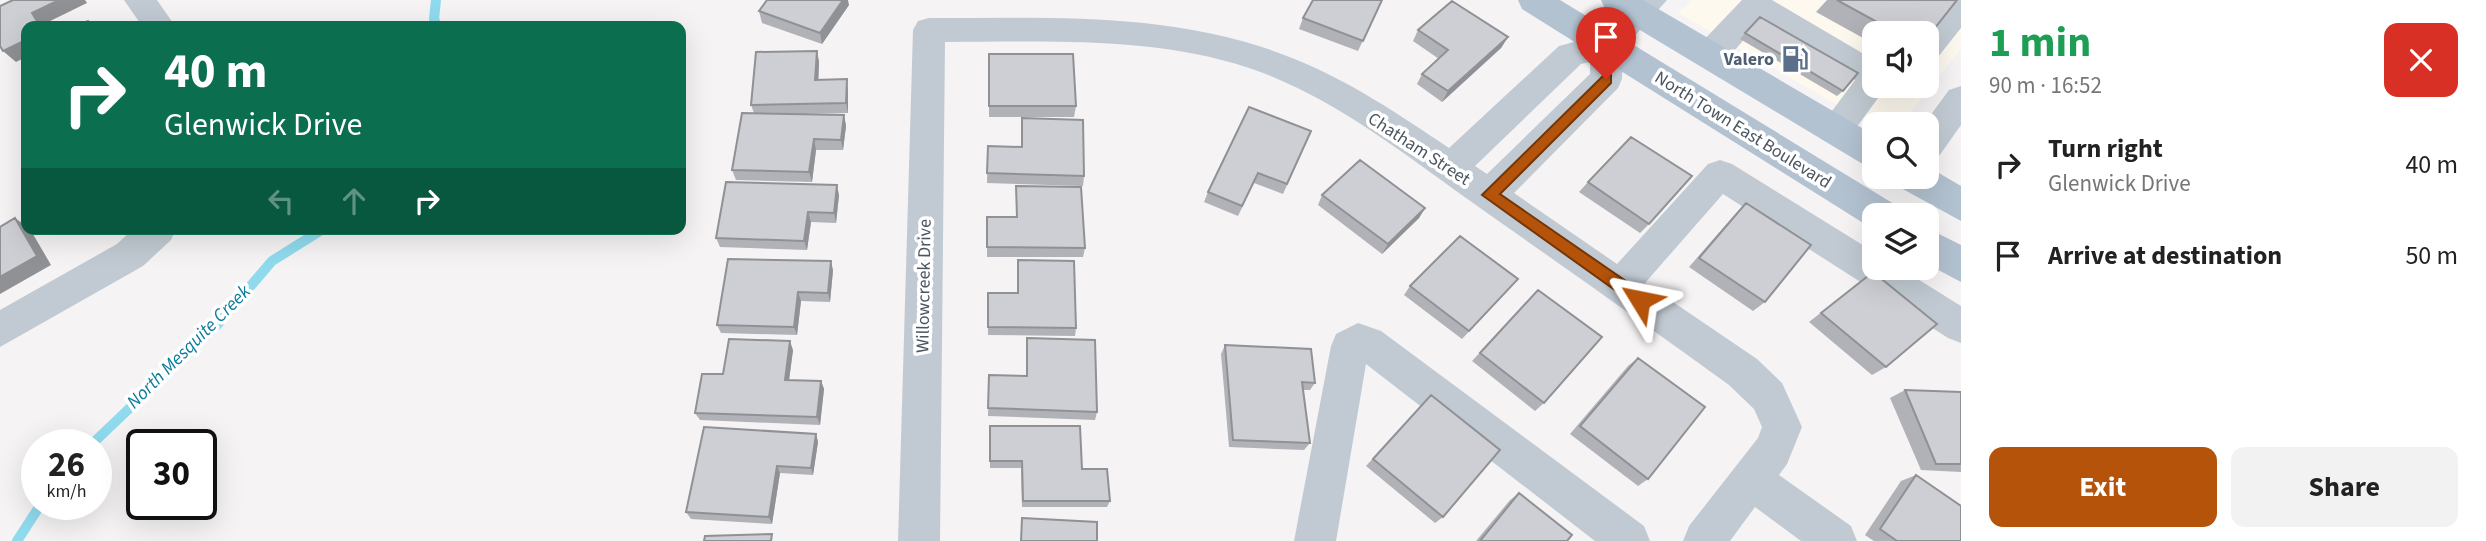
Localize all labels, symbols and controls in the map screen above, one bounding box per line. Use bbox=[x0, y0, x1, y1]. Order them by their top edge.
pin bbox=[1576, 7, 1636, 79]
text: 1 min bbox=[1989, 13, 2091, 73]
icon: arrive bbox=[1587, 18, 1625, 56]
map controls bbox=[1862, 21, 1939, 280]
button: sound bbox=[1862, 21, 1939, 98]
button: close bbox=[2384, 23, 2458, 97]
text: 40 m bbox=[164, 37, 268, 107]
fuel station icon: Valero bbox=[1780, 44, 1810, 74]
place label: Valero bbox=[1723, 47, 1774, 72]
icon: right bbox=[49, 49, 140, 140]
street label: North Town East Boulevard bbox=[1650, 65, 1836, 195]
text: 90 m · 16:52 bbox=[1989, 69, 2102, 102]
text: Glenwick Drive bbox=[164, 102, 362, 148]
street label: Chatham Street bbox=[1363, 107, 1475, 191]
button: search bbox=[1862, 112, 1939, 189]
text: Turn right bbox=[2048, 130, 2163, 167]
icon: right bbox=[1989, 146, 2027, 184]
text: 40 m bbox=[2405, 146, 2458, 183]
text: Glenwick Drive bbox=[2048, 167, 2191, 200]
icon: left bbox=[262, 182, 300, 220]
icon: ahead bbox=[335, 182, 373, 220]
icon: right bbox=[408, 182, 446, 220]
button: layers bbox=[1862, 203, 1939, 280]
street label: Willowcreek Drive bbox=[910, 219, 938, 353]
icon: arrive bbox=[1989, 237, 2027, 275]
text: Arrive at destination bbox=[2048, 237, 2282, 274]
text: 50 m bbox=[2405, 237, 2458, 274]
position arrow bbox=[1603, 263, 1677, 337]
water label: North Mesquite Creek bbox=[121, 278, 258, 415]
speed limit sign: 30 bbox=[126, 429, 217, 520]
text: 26 bbox=[48, 440, 85, 490]
button: Exit bbox=[1989, 447, 2217, 527]
button: Share bbox=[2231, 447, 2458, 527]
text: km/h bbox=[47, 479, 86, 504]

